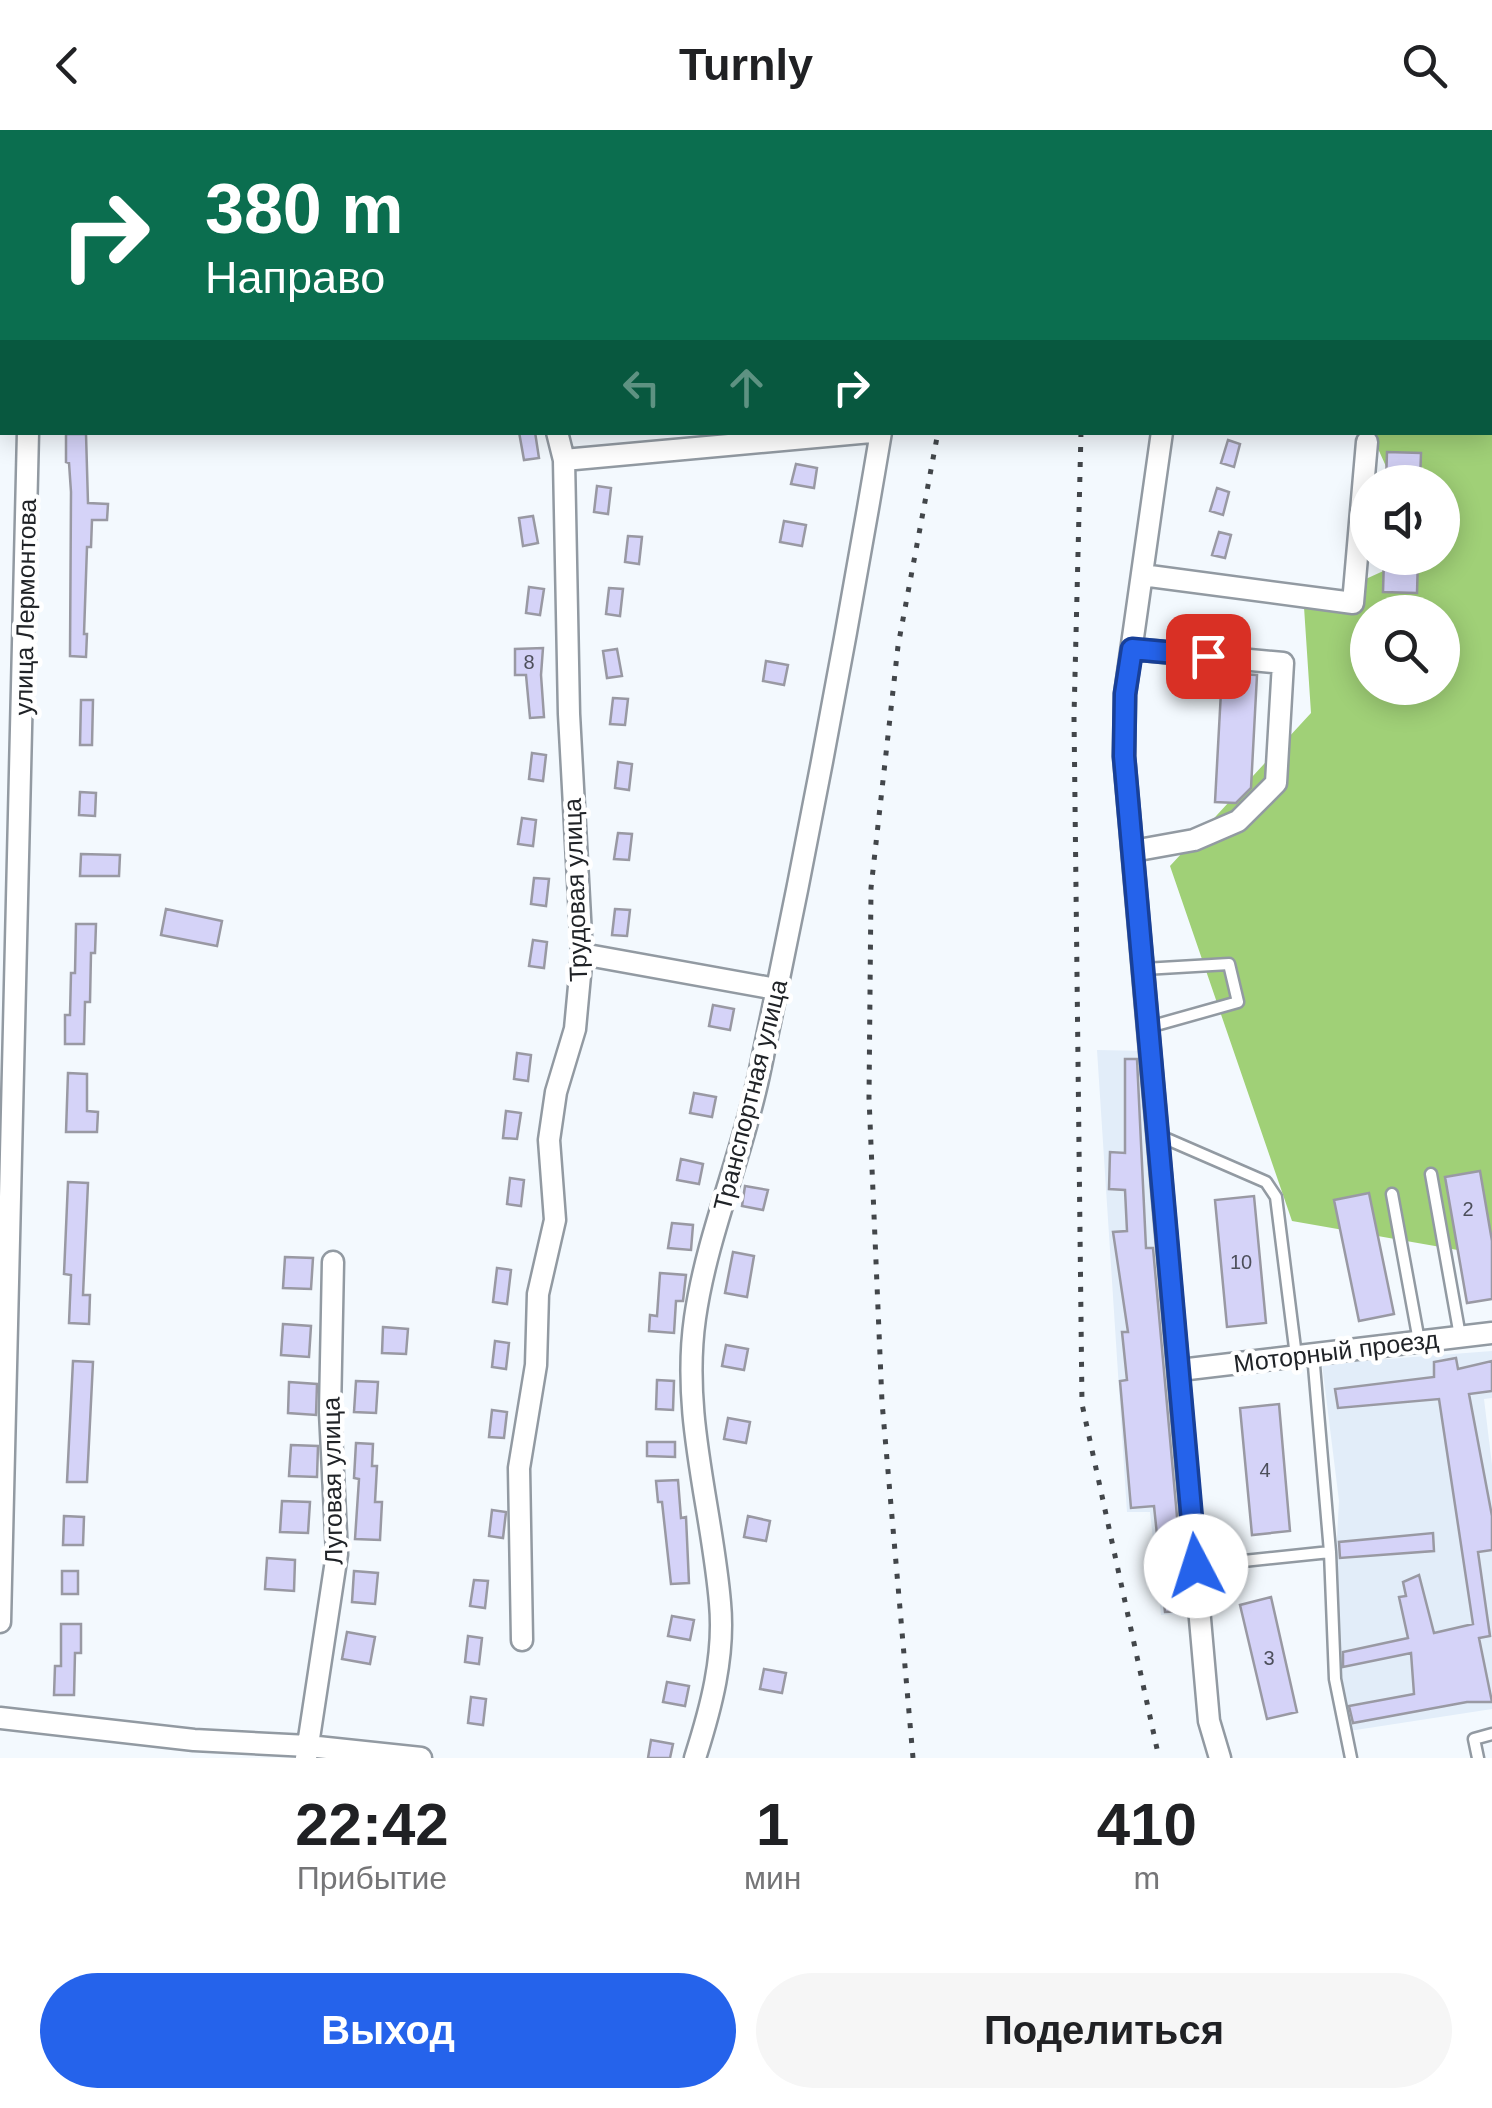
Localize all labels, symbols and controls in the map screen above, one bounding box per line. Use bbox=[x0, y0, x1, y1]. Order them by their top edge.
icon: back bbox=[40, 38, 95, 93]
icon: search bbox=[1397, 38, 1452, 93]
text: Turnly bbox=[679, 39, 813, 90]
icon: right bbox=[40, 170, 170, 300]
text: 380 m bbox=[205, 170, 403, 248]
text: Направо bbox=[205, 252, 385, 303]
icon: left bbox=[614, 360, 669, 415]
icon: ahead bbox=[719, 360, 774, 415]
icon: right bbox=[824, 360, 879, 415]
map controls bbox=[1350, 465, 1460, 705]
button: sound bbox=[1350, 465, 1460, 575]
street label: улица Лермонтова bbox=[9, 498, 41, 716]
button: search bbox=[1350, 595, 1460, 705]
pin bbox=[1166, 614, 1251, 699]
icon: arrive bbox=[1181, 629, 1236, 684]
house number: 8 bbox=[523, 651, 535, 673]
street label: Трудовая улица bbox=[558, 798, 592, 982]
street label: Транспортная улица bbox=[708, 976, 792, 1213]
house number: 2 bbox=[1462, 1198, 1474, 1220]
house number: 10 bbox=[1230, 1251, 1252, 1273]
street label: Моторный проезд bbox=[1232, 1324, 1441, 1377]
street label: Луговая улица bbox=[317, 1397, 347, 1565]
house number: 4 bbox=[1259, 1459, 1271, 1481]
position arrow bbox=[1144, 1514, 1248, 1618]
house number: 3 bbox=[1263, 1647, 1275, 1669]
text: 22:42 bbox=[295, 1791, 449, 1858]
text: 1 bbox=[756, 1791, 789, 1858]
text: 410 bbox=[1097, 1791, 1197, 1858]
text: Прибытие bbox=[297, 1860, 447, 1896]
text: мин bbox=[744, 1860, 801, 1896]
text: m bbox=[1133, 1860, 1160, 1896]
button: Выход bbox=[40, 1973, 736, 2088]
button: Поделиться bbox=[756, 1973, 1452, 2088]

